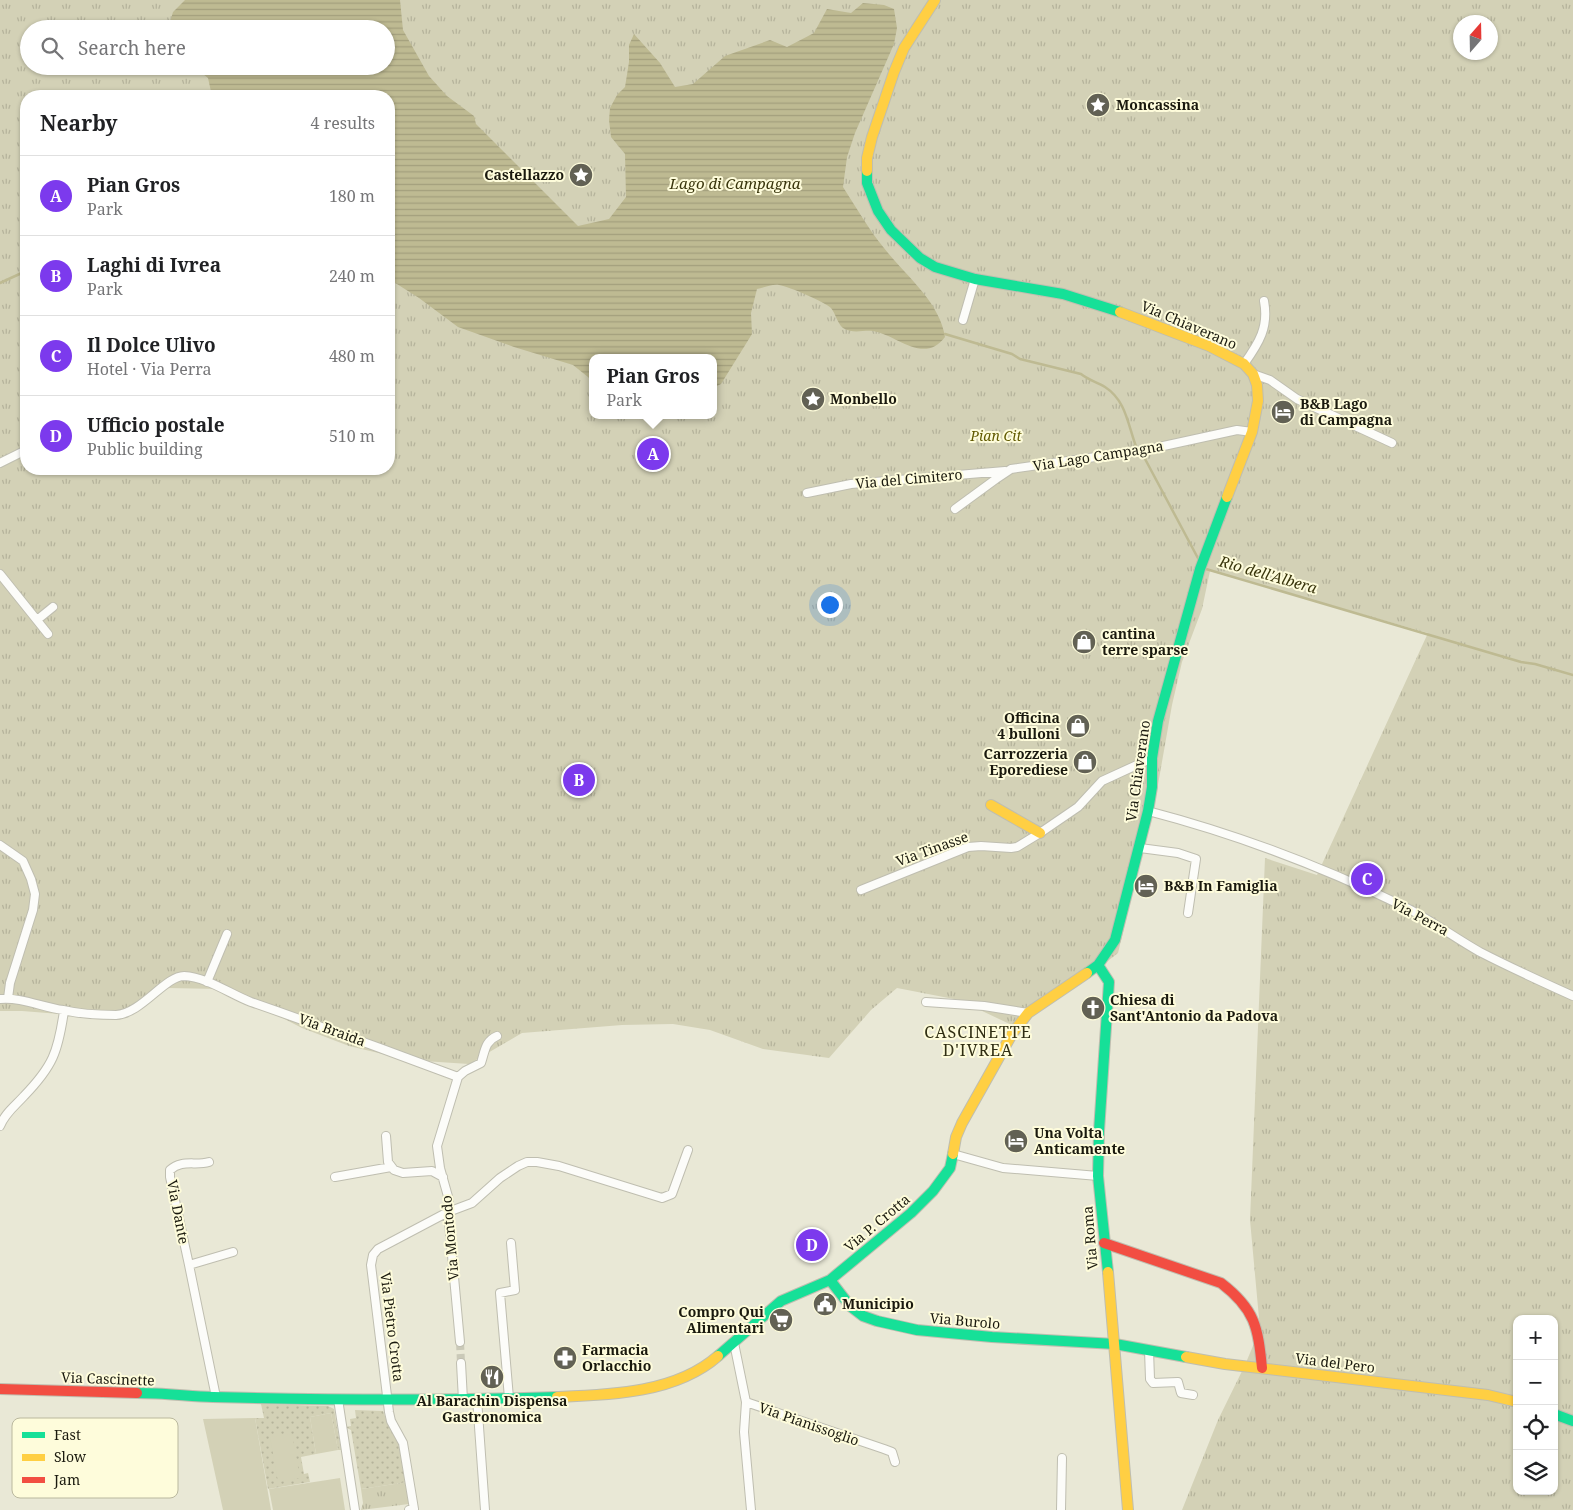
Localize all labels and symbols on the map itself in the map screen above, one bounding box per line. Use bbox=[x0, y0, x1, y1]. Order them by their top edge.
north arrow bbox=[1453, 15, 1498, 60]
place icon: Moncassina bbox=[1085, 92, 1111, 118]
place label: Moncassina bbox=[1116, 95, 1199, 114]
place icon: Castellazzo bbox=[568, 162, 594, 188]
place label: Castellazzo bbox=[484, 165, 564, 184]
water label: Lago di Campagna bbox=[669, 173, 801, 193]
street label: Via Chiaverano bbox=[1138, 296, 1240, 353]
place icon: Monbello bbox=[800, 386, 826, 412]
place label: Monbello bbox=[830, 389, 897, 408]
place label: B&B Lago di Campagna bbox=[1300, 394, 1392, 429]
hotel icon: B&B Lago di Campagna bbox=[1270, 399, 1296, 425]
park label: Pian Cit bbox=[969, 426, 1022, 445]
pin: A bbox=[637, 435, 669, 473]
street label: Via Lago Campagna bbox=[1031, 436, 1165, 475]
street label: Via del Cimitero bbox=[855, 464, 963, 493]
water label: Rio dell'Albera bbox=[1216, 550, 1320, 598]
your location bbox=[817, 592, 843, 618]
place label: cantina terre sparse bbox=[1102, 624, 1188, 659]
shop icon: cantina terre sparse bbox=[1071, 629, 1097, 655]
place label: Officina 4 bulloni bbox=[997, 708, 1060, 743]
shop icon: Officina 4 bulloni bbox=[1065, 713, 1091, 739]
street label: Via Chiaverano bbox=[1121, 719, 1154, 823]
place label: Carrozzeria Eporediese bbox=[984, 744, 1068, 779]
shop icon: Carrozzeria Eporediese bbox=[1072, 749, 1098, 775]
pin: B bbox=[563, 761, 595, 799]
street label: Via Tinasse bbox=[893, 827, 971, 870]
pin: C bbox=[1351, 860, 1383, 898]
hotel icon: B&B In Famiglia bbox=[1133, 873, 1159, 899]
place label: B&B In Famiglia bbox=[1164, 876, 1278, 895]
street label: Via Perra bbox=[1388, 894, 1452, 940]
place label: Chiesa di Sant'Antonio da Padova bbox=[1110, 990, 1278, 1025]
church icon: Chiesa di Sant'Antonio da Padova bbox=[1080, 995, 1106, 1021]
street label: Via Braida bbox=[296, 1009, 368, 1050]
district label: CASCINETTE D'IVREA bbox=[924, 1021, 1032, 1061]
place label: Una Volta Anticamente bbox=[1034, 1123, 1125, 1158]
hotel icon: Una Volta Anticamente bbox=[1003, 1128, 1029, 1154]
street label: Via Dante bbox=[163, 1178, 194, 1246]
street label: Via P. Crotta bbox=[840, 1189, 914, 1256]
street label: Via Montodo bbox=[436, 1195, 463, 1281]
street label: Via Roma bbox=[1077, 1205, 1102, 1271]
pin: D bbox=[796, 1226, 828, 1264]
street label: Via Pietro Crotta bbox=[376, 1271, 409, 1383]
public building icon: Municipio bbox=[812, 1291, 838, 1317]
place label: Municipio bbox=[842, 1294, 914, 1313]
place label: Compro Qui Alimentari bbox=[678, 1302, 764, 1337]
supermarket icon: Compro Qui Alimentari bbox=[768, 1307, 794, 1333]
street label: Via Burolo bbox=[929, 1308, 1001, 1333]
place label: Farmacia Orlacchio bbox=[582, 1340, 651, 1375]
pharmacy icon: Farmacia Orlacchio bbox=[552, 1345, 578, 1371]
street label: Via del Pero bbox=[1294, 1348, 1376, 1377]
restaurant icon: Al Barachin Dispensa Gastronomica bbox=[479, 1364, 505, 1390]
street label: Via Cascinette bbox=[61, 1367, 155, 1390]
place label: Al Barachin Dispensa Gastronomica bbox=[417, 1391, 567, 1426]
street label: Via Pianissoglio bbox=[756, 1397, 862, 1450]
legend bbox=[12, 1418, 178, 1498]
text: Fast bbox=[54, 1425, 81, 1444]
text: Slow bbox=[54, 1447, 87, 1466]
text: Jam bbox=[53, 1470, 80, 1489]

